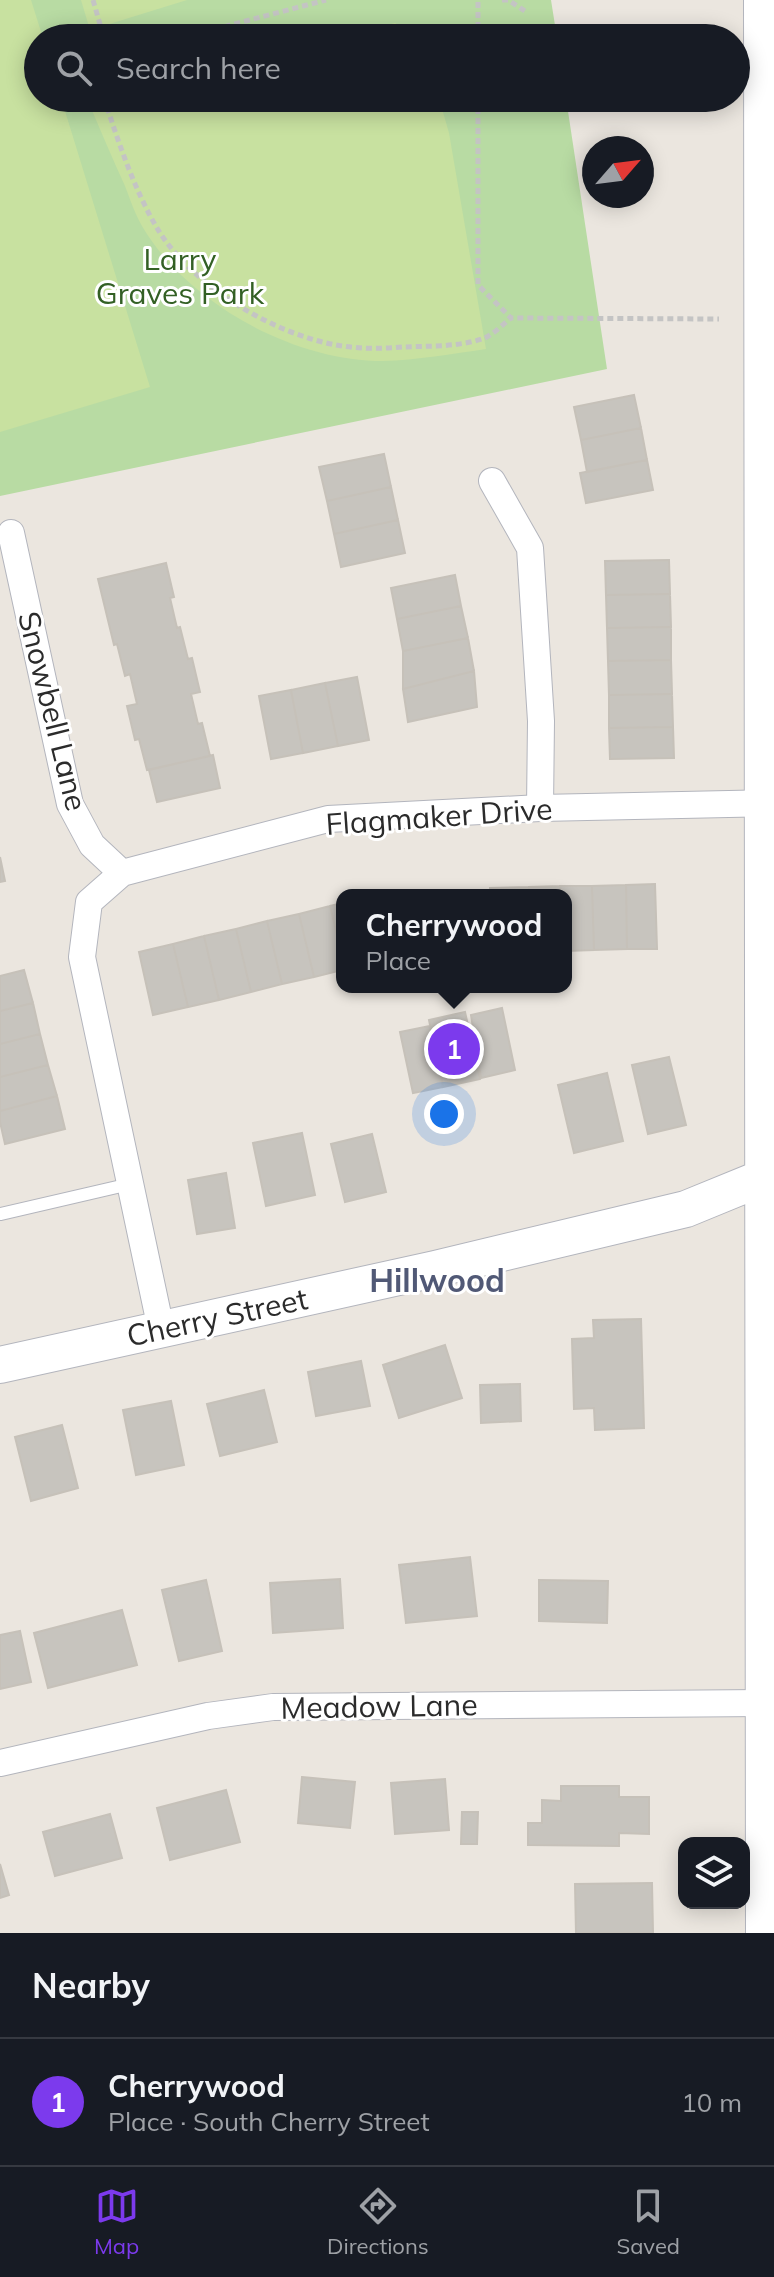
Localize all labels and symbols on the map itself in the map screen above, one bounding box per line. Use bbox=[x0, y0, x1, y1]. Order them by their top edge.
north arrow bbox=[582, 136, 654, 208]
park label: Larry Graves Park bbox=[96, 240, 265, 312]
street label: Snowbell Lane bbox=[10, 607, 96, 815]
street label: Flagmaker Drive bbox=[324, 789, 554, 843]
pin: 1 bbox=[428, 1019, 480, 1079]
your location bbox=[424, 1094, 464, 1134]
district label: Hillwood bbox=[369, 1260, 505, 1300]
street label: Cherry Street bbox=[123, 1279, 311, 1355]
street label: Meadow Lane bbox=[280, 1685, 478, 1727]

